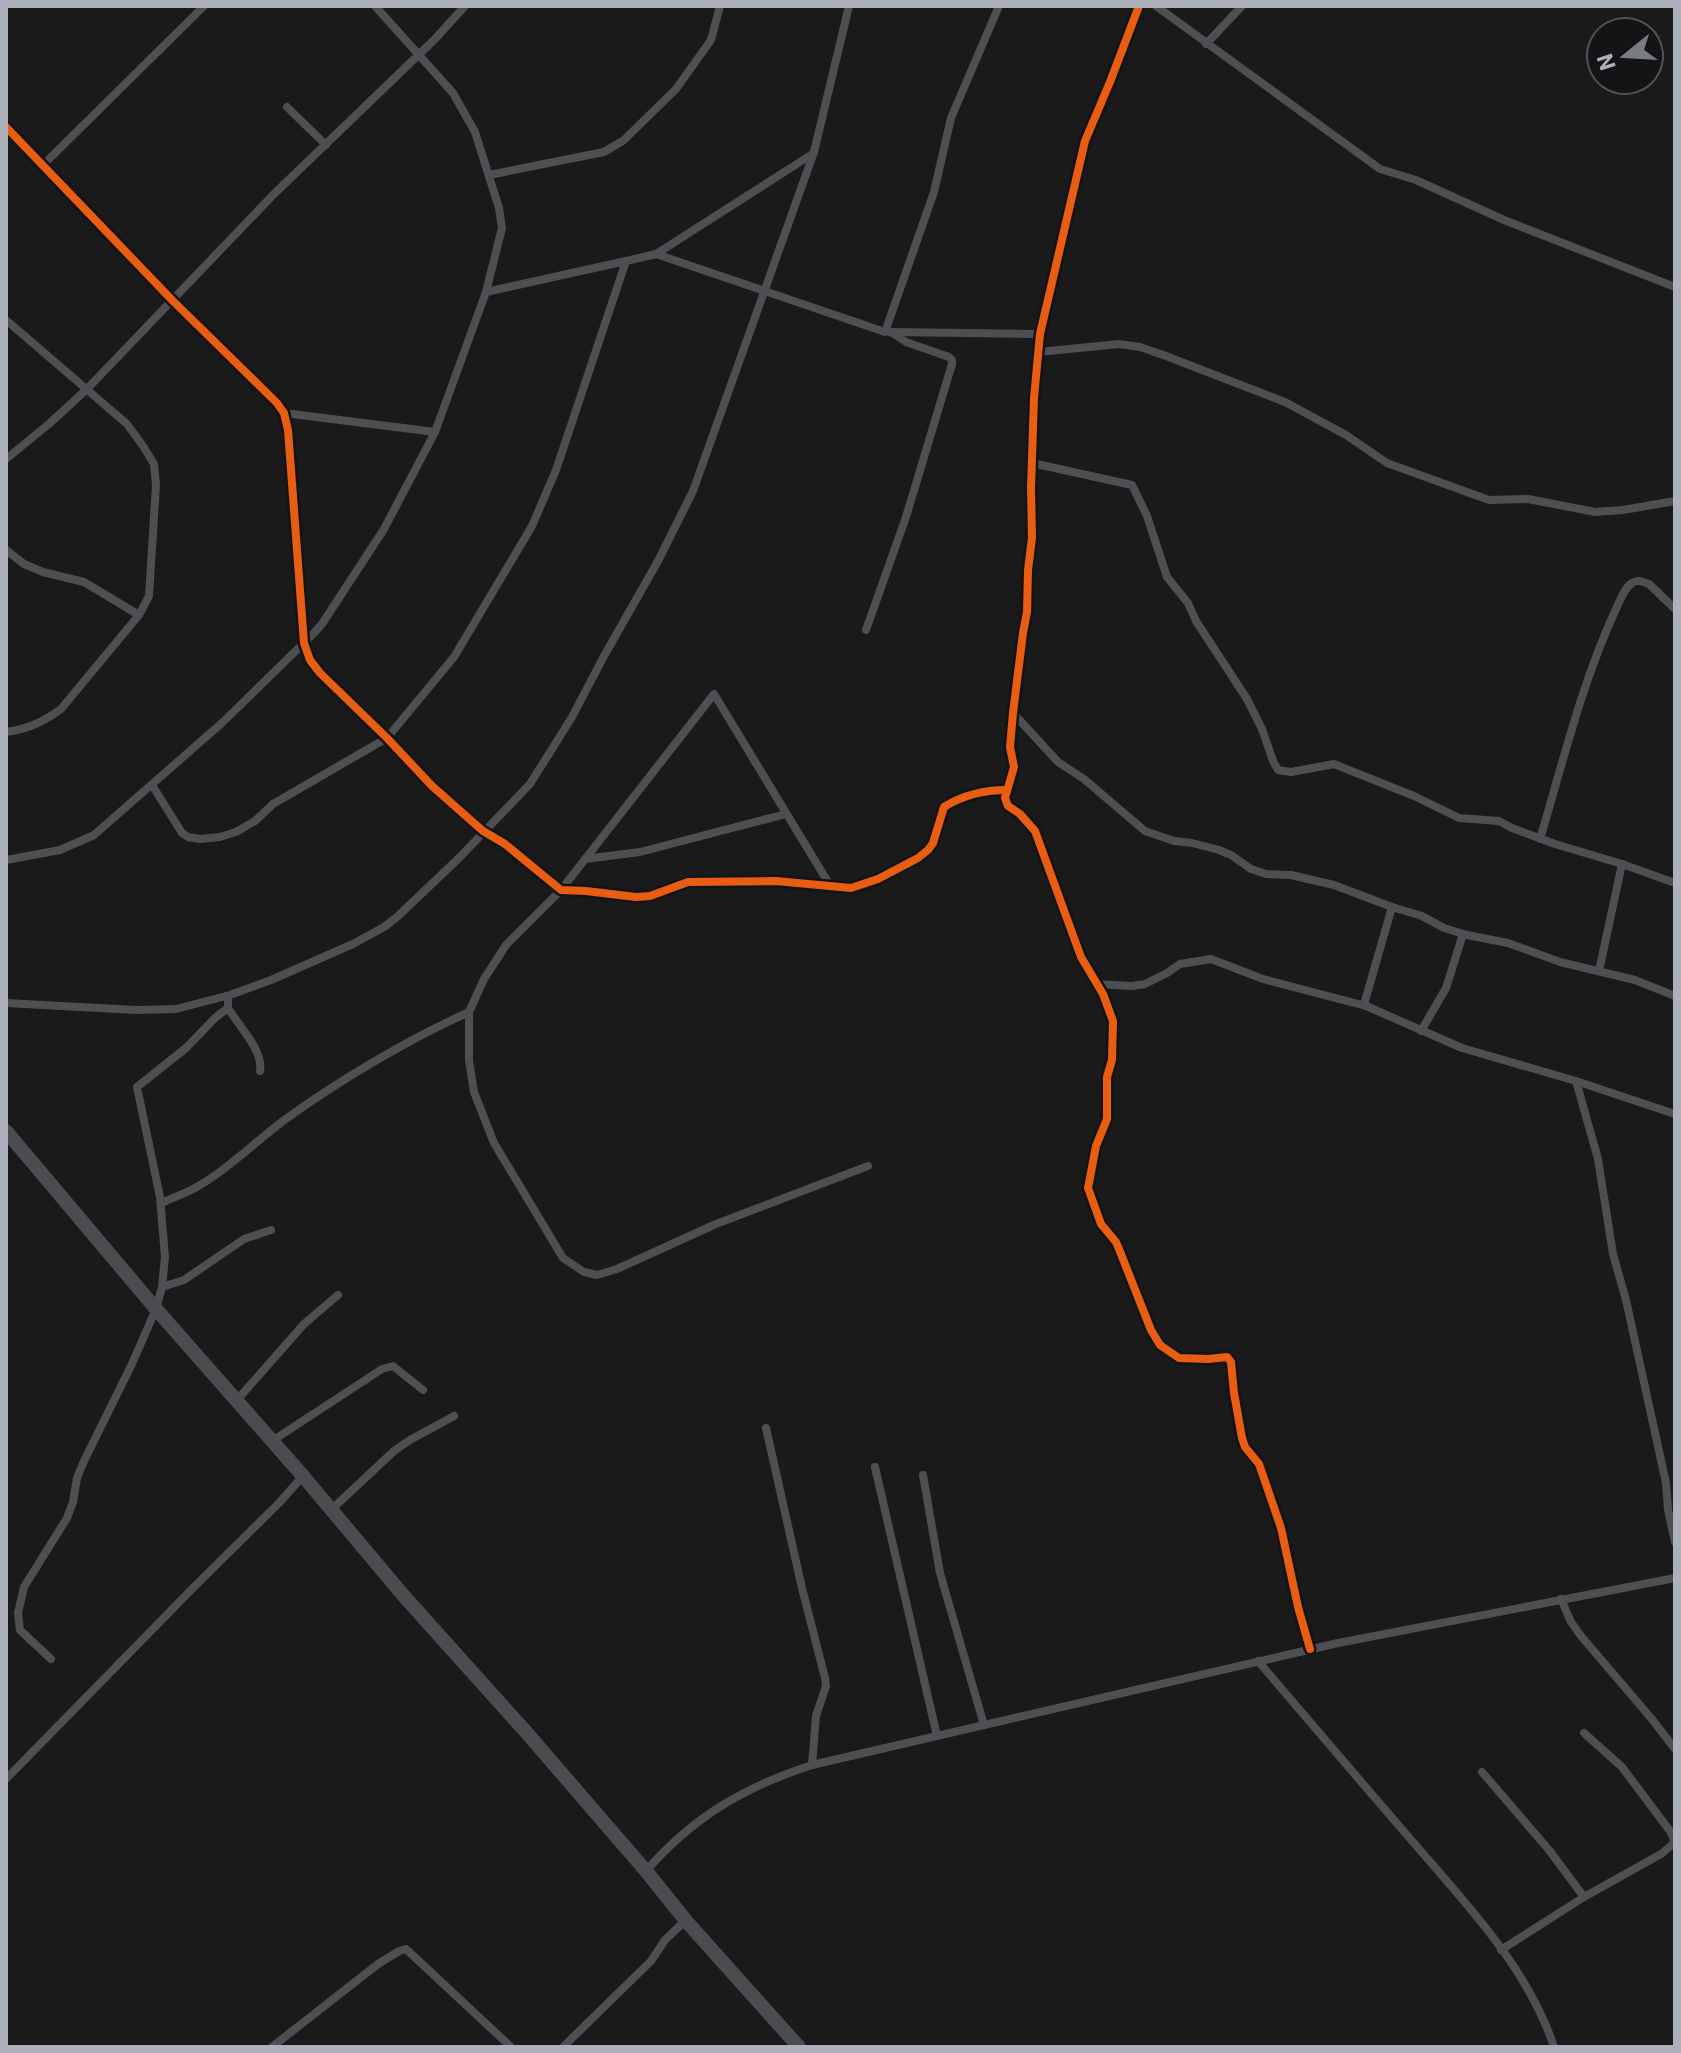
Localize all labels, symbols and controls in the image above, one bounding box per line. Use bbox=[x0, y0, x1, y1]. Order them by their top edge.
north arrow bbox=[1585, 16, 1665, 96]
text: N bbox=[1592, 51, 1621, 73]

